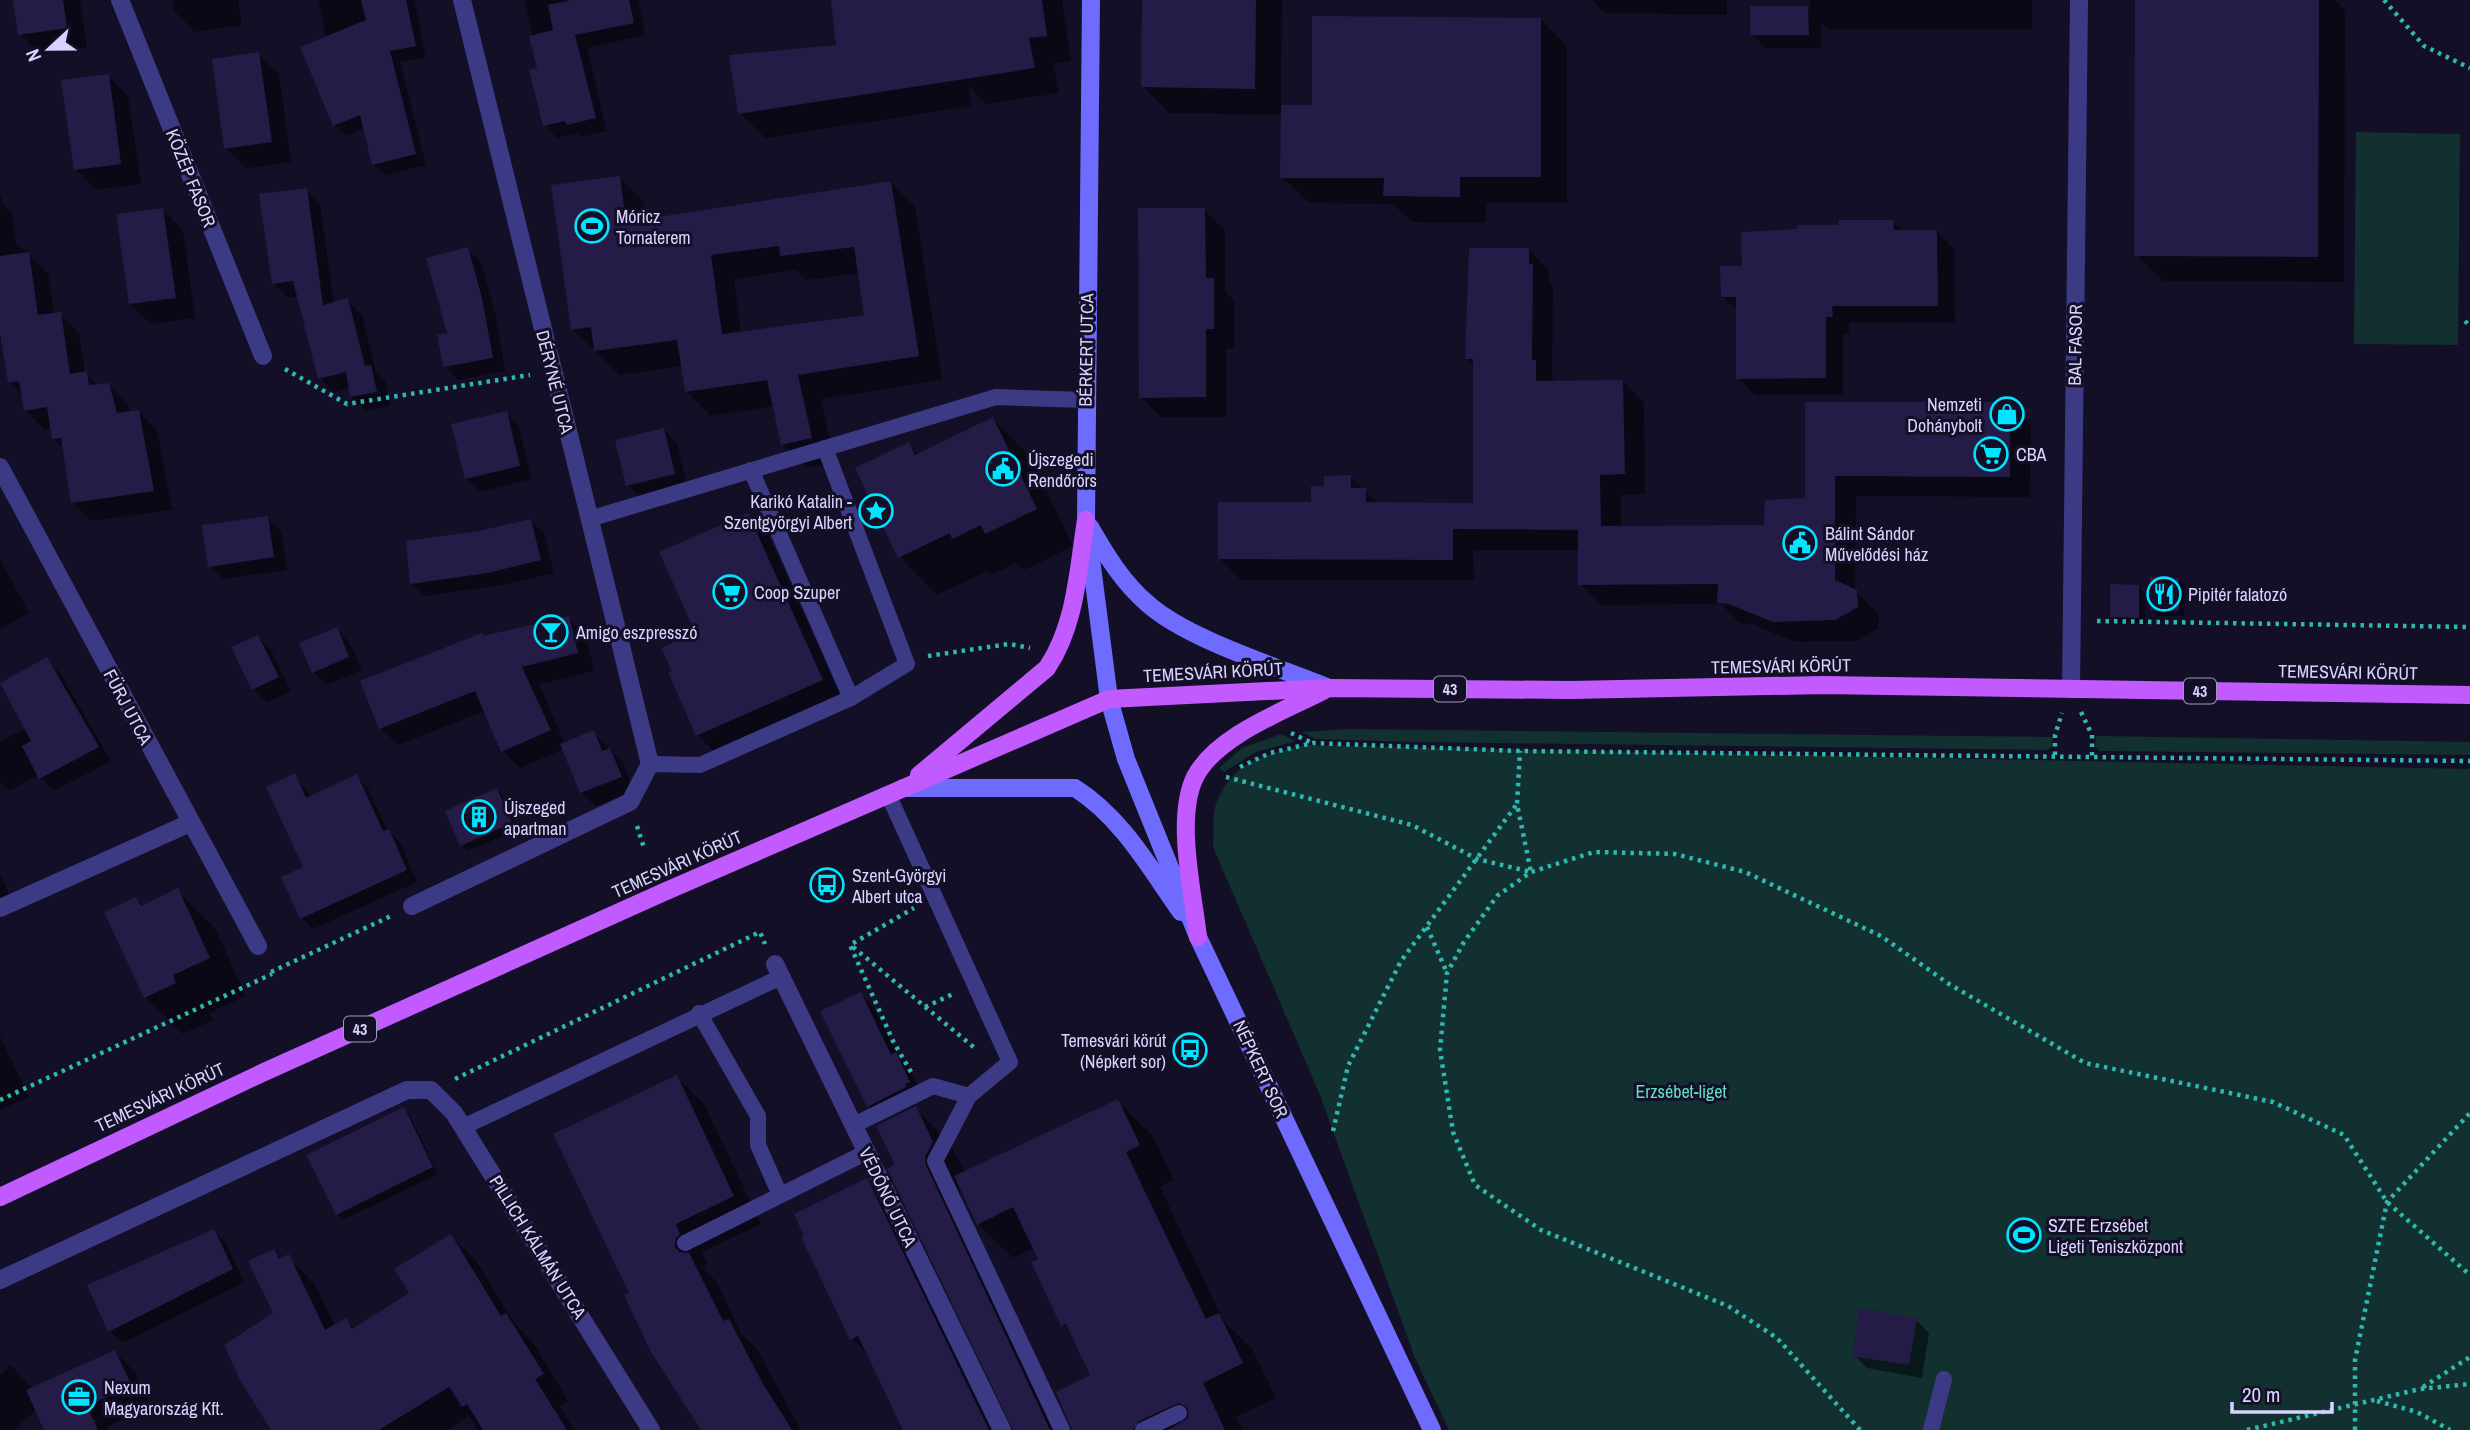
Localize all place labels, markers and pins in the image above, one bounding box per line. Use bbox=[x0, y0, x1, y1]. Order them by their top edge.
place label: Móricz Tornaterem bbox=[616, 204, 691, 250]
sports icon: Móricz Tornaterem bbox=[573, 207, 611, 245]
place label: Nemzeti Dohánybolt bbox=[1907, 392, 1982, 438]
shop icon: Nemzeti Dohánybolt bbox=[1988, 395, 2026, 433]
supermarket icon: CBA bbox=[1972, 435, 2010, 473]
place label: CBA bbox=[2016, 442, 2047, 467]
place label: Újszegedi Rendőrörs bbox=[1028, 447, 1097, 493]
public building icon: Újszegedi Rendőrörs bbox=[984, 450, 1022, 488]
place label: Karikó Katalin - Szentgyörgyi Albert bbox=[724, 489, 852, 535]
place icon: Karikó Katalin - Szentgyörgyi Albert bbox=[857, 492, 895, 530]
place label: Bálint Sándor Művelődési ház bbox=[1825, 521, 1928, 567]
public building icon: Bálint Sándor Művelődési ház bbox=[1781, 524, 1819, 562]
supermarket icon: Coop Szuper bbox=[711, 573, 749, 611]
restaurant icon: Pipitér falatozó bbox=[2145, 575, 2183, 613]
place label: Coop Szuper bbox=[754, 580, 840, 605]
place label: Pipitér falatozó bbox=[2188, 582, 2287, 607]
bar icon: Amigo eszpresszó bbox=[532, 613, 570, 651]
place label: Amigo eszpresszó bbox=[575, 620, 697, 645]
place label: Újszeged apartman bbox=[504, 795, 566, 841]
building icon: Újszeged apartman bbox=[460, 798, 498, 836]
place label: Szent-Györgyi Albert utca bbox=[851, 863, 946, 909]
bus stop icon: Szent-Györgyi Albert utca bbox=[808, 866, 846, 904]
place label: Temesvári körút (Népkert sor) bbox=[1061, 1028, 1166, 1074]
bus stop icon: Temesvári körút (Népkert sor) bbox=[1171, 1031, 1209, 1069]
place label: SZTE Erzsébet Ligeti Teniszközpont bbox=[2048, 1213, 2183, 1259]
sports icon: SZTE Erzsébet Ligeti Teniszközpont bbox=[2005, 1216, 2043, 1254]
place label: Nexum Magyarország Kft. bbox=[104, 1375, 224, 1421]
office icon: Nexum Magyarország Kft. bbox=[60, 1378, 98, 1416]

